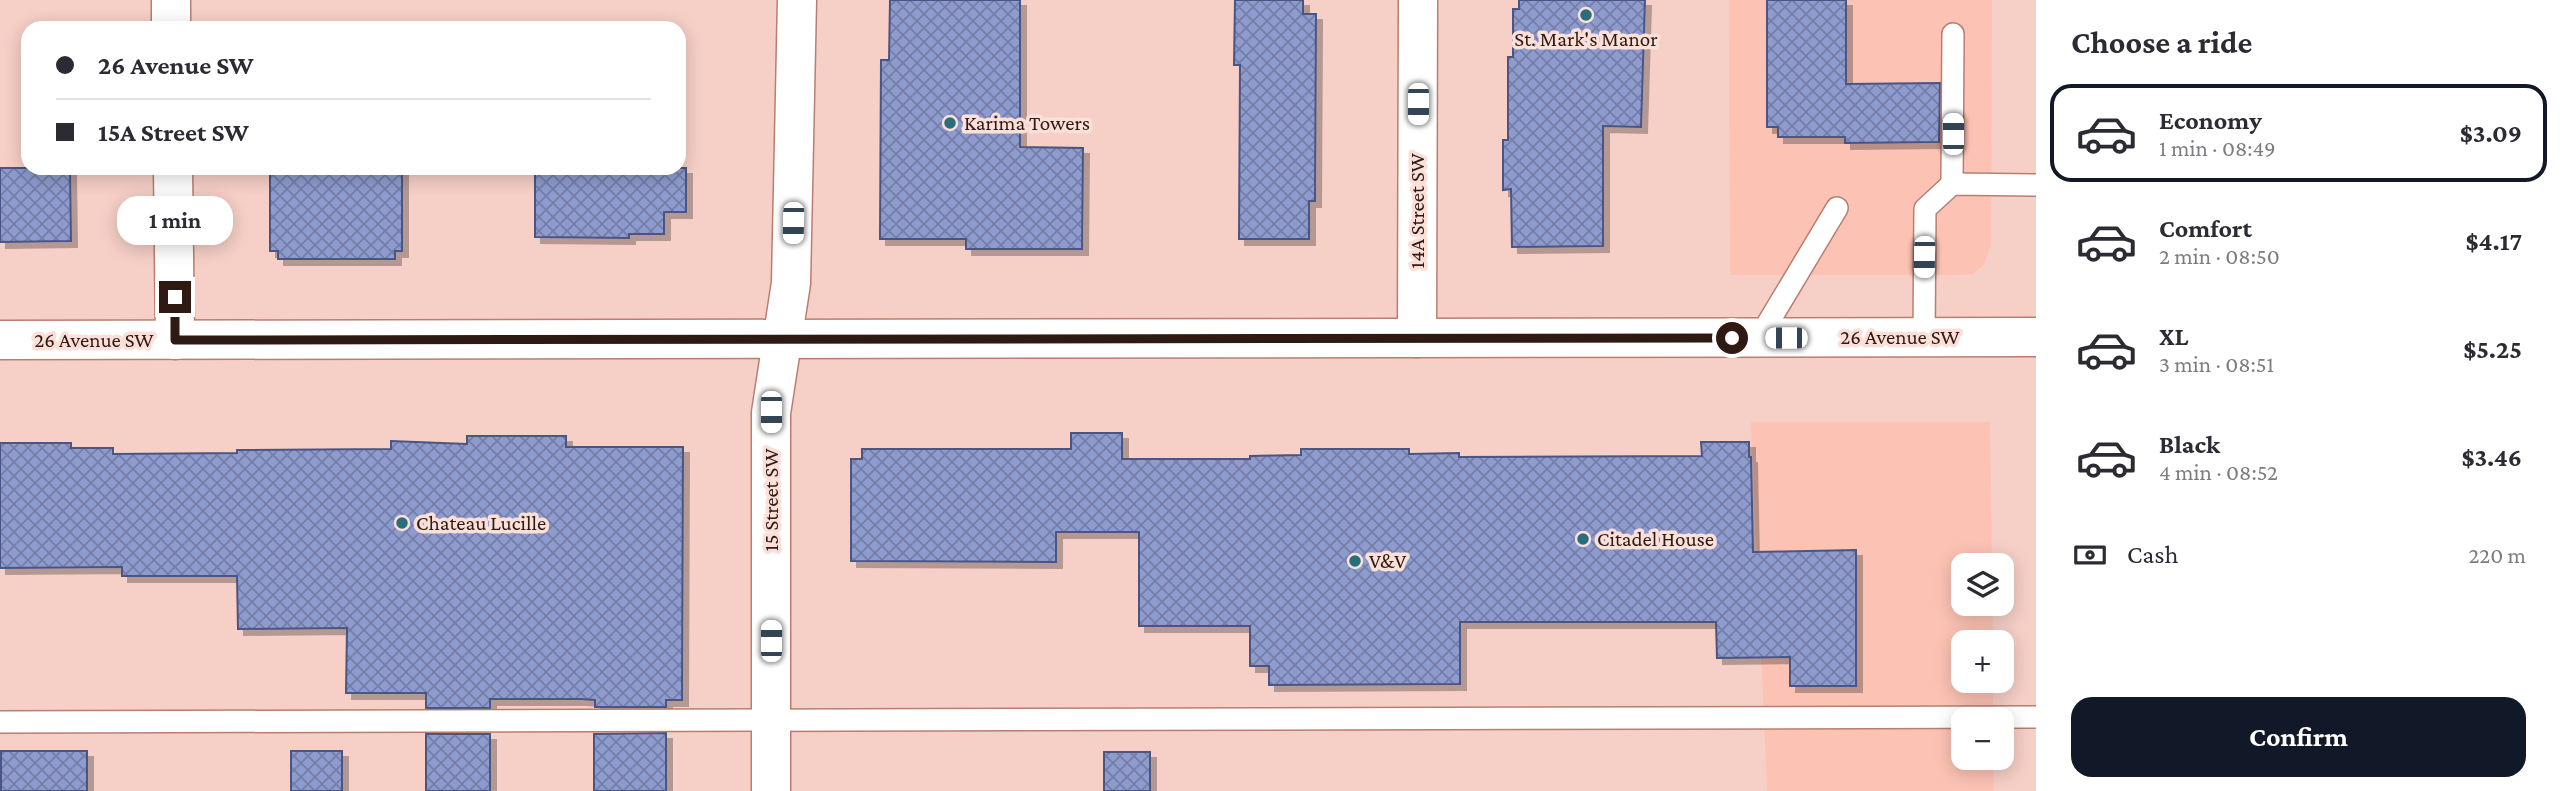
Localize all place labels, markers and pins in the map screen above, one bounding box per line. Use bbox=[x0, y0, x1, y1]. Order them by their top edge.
marker: St. Mark's Manor bbox=[1578, 7, 1594, 23]
place label: St. Mark's Manor bbox=[1514, 27, 1658, 51]
place label: Karima Towers bbox=[964, 111, 1090, 135]
marker: Karima Towers bbox=[942, 115, 958, 131]
place label: Chateau Lucille bbox=[416, 511, 546, 535]
marker: Chateau Lucille bbox=[394, 515, 410, 531]
place label: Citadel House bbox=[1597, 527, 1714, 551]
marker: Citadel House bbox=[1575, 531, 1591, 547]
place label: V&V bbox=[1369, 549, 1406, 573]
marker: V&V bbox=[1347, 553, 1363, 569]

